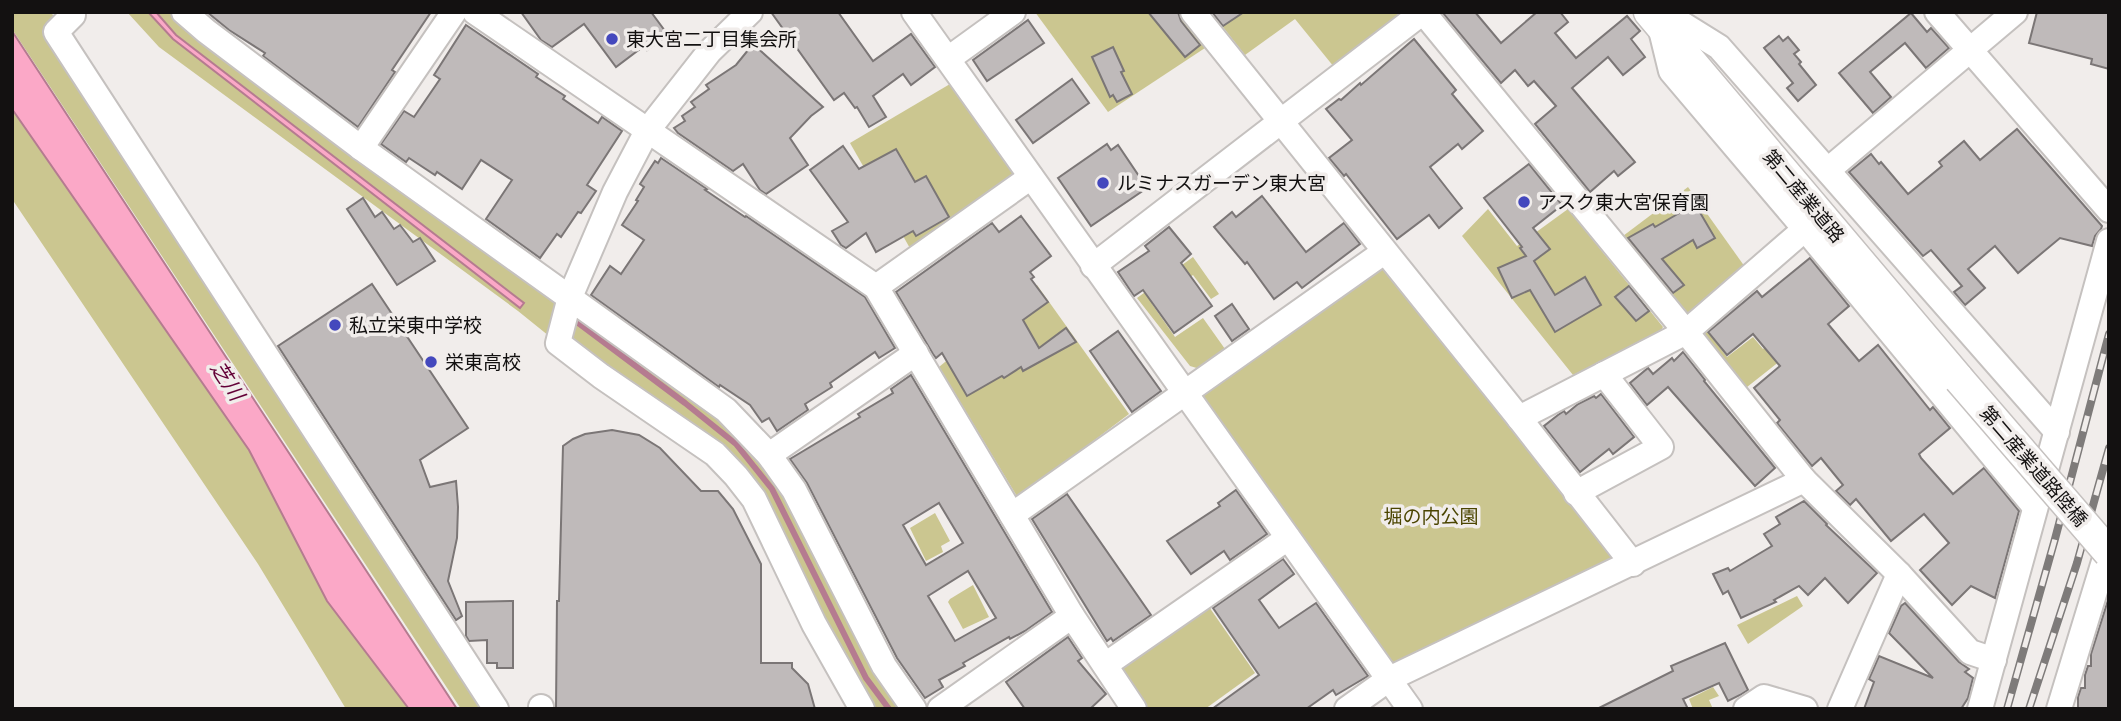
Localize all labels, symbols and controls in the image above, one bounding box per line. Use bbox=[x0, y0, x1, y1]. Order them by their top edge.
place label: 東大宮二丁目集会所 bbox=[626, 27, 797, 50]
marker: 東大宮二丁目集会所 bbox=[604, 31, 620, 47]
street label: 第二産業道路 bbox=[1759, 145, 1850, 247]
place label: ルミナスガーデン東大宮 bbox=[1117, 171, 1326, 194]
marker: ルミナスガーデン東大宮 bbox=[1095, 175, 1111, 191]
place label: アスク東大宮保育園 bbox=[1538, 190, 1709, 213]
marker: アスク東大宮保育園 bbox=[1516, 194, 1532, 210]
place label: 私立栄東中学校 bbox=[349, 313, 482, 336]
marker: 私立栄東中学校 bbox=[327, 317, 343, 333]
place label: 栄東高校 bbox=[445, 350, 521, 373]
marker: 栄東高校 bbox=[423, 354, 439, 370]
water label: 芝川 bbox=[206, 356, 251, 406]
street label: 第二産業道路陸橋 bbox=[1976, 401, 2093, 531]
park label: 堀の内公園 bbox=[1383, 504, 1479, 527]

